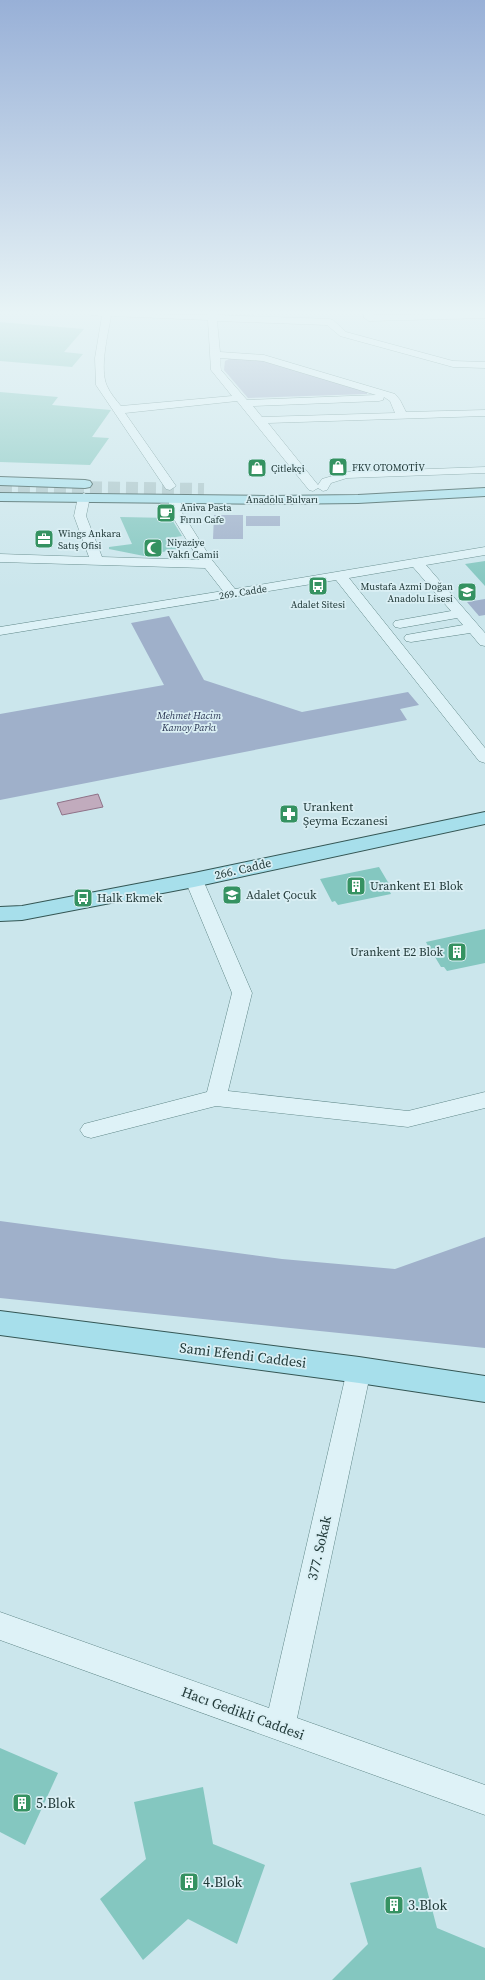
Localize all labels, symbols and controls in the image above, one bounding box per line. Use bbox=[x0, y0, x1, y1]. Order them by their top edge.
shop icon: FKV OTOMOTİV bbox=[327, 456, 349, 478]
shop icon: Çitlekçi bbox=[246, 457, 268, 479]
place label: FKV OTOMOTİV bbox=[352, 461, 425, 474]
place label: Çitlekçi bbox=[271, 462, 305, 475]
street label: Anadolu Bulvarı bbox=[246, 493, 318, 506]
place label: Aniva Pasta Fırın Cafe bbox=[180, 501, 232, 526]
cafe icon: Aniva Pasta Fırın Cafe bbox=[155, 502, 177, 524]
place label: Wings Ankara Satış Ofisi bbox=[58, 527, 122, 552]
office icon: Wings Ankara Satış Ofisi bbox=[33, 528, 55, 550]
place label: Niyaziye Vakfı Camii bbox=[167, 536, 219, 561]
mosque icon: Niyaziye Vakfı Camii bbox=[142, 537, 164, 559]
bus stop icon: Adalet Sitesi bbox=[307, 575, 329, 597]
place label: Mustafa Azmi Doğan Anadolu Lisesi bbox=[361, 580, 453, 605]
school or university icon: Mustafa Azmi Doğan Anadolu Lisesi bbox=[456, 581, 478, 603]
street label: 269. Cadde bbox=[218, 582, 268, 602]
place label: Adalet Sitesi bbox=[291, 598, 345, 611]
park label: Mehmet Hacim Kamoy Parkı bbox=[156, 709, 222, 734]
place label: Urankent Şeyma Eczanesi bbox=[303, 799, 388, 829]
pharmacy icon: Urankent Şeyma Eczanesi bbox=[278, 803, 300, 825]
street label: 266. Cadde bbox=[213, 855, 273, 883]
building icon: Urankent E1 Blok bbox=[345, 875, 367, 897]
place label: Urankent E1 Blok bbox=[370, 878, 463, 894]
school or university icon: Adalet Çocuk bbox=[221, 884, 243, 906]
bus stop icon: Halk Ekmek bbox=[72, 887, 94, 909]
place label: Adalet Çocuk bbox=[246, 887, 317, 903]
place label: Halk Ekmek bbox=[97, 890, 163, 906]
building icon: Urankent E2 Blok bbox=[446, 941, 468, 963]
place label: Urankent E2 Blok bbox=[350, 944, 443, 960]
street label: Sami Efendi Caddesi bbox=[178, 1337, 308, 1373]
street label: 377. Sokak bbox=[302, 1513, 336, 1582]
street label: Hacı Gedikli Caddesi bbox=[179, 1681, 307, 1745]
building icon: 5.Blok bbox=[11, 1792, 33, 1814]
place label: 5.Blok bbox=[36, 1793, 76, 1813]
building icon: 4.Blok bbox=[178, 1871, 200, 1893]
place label: 4.Blok bbox=[203, 1872, 243, 1892]
building icon: 3.Blok bbox=[383, 1894, 405, 1916]
place label: 3.Blok bbox=[408, 1895, 448, 1915]

